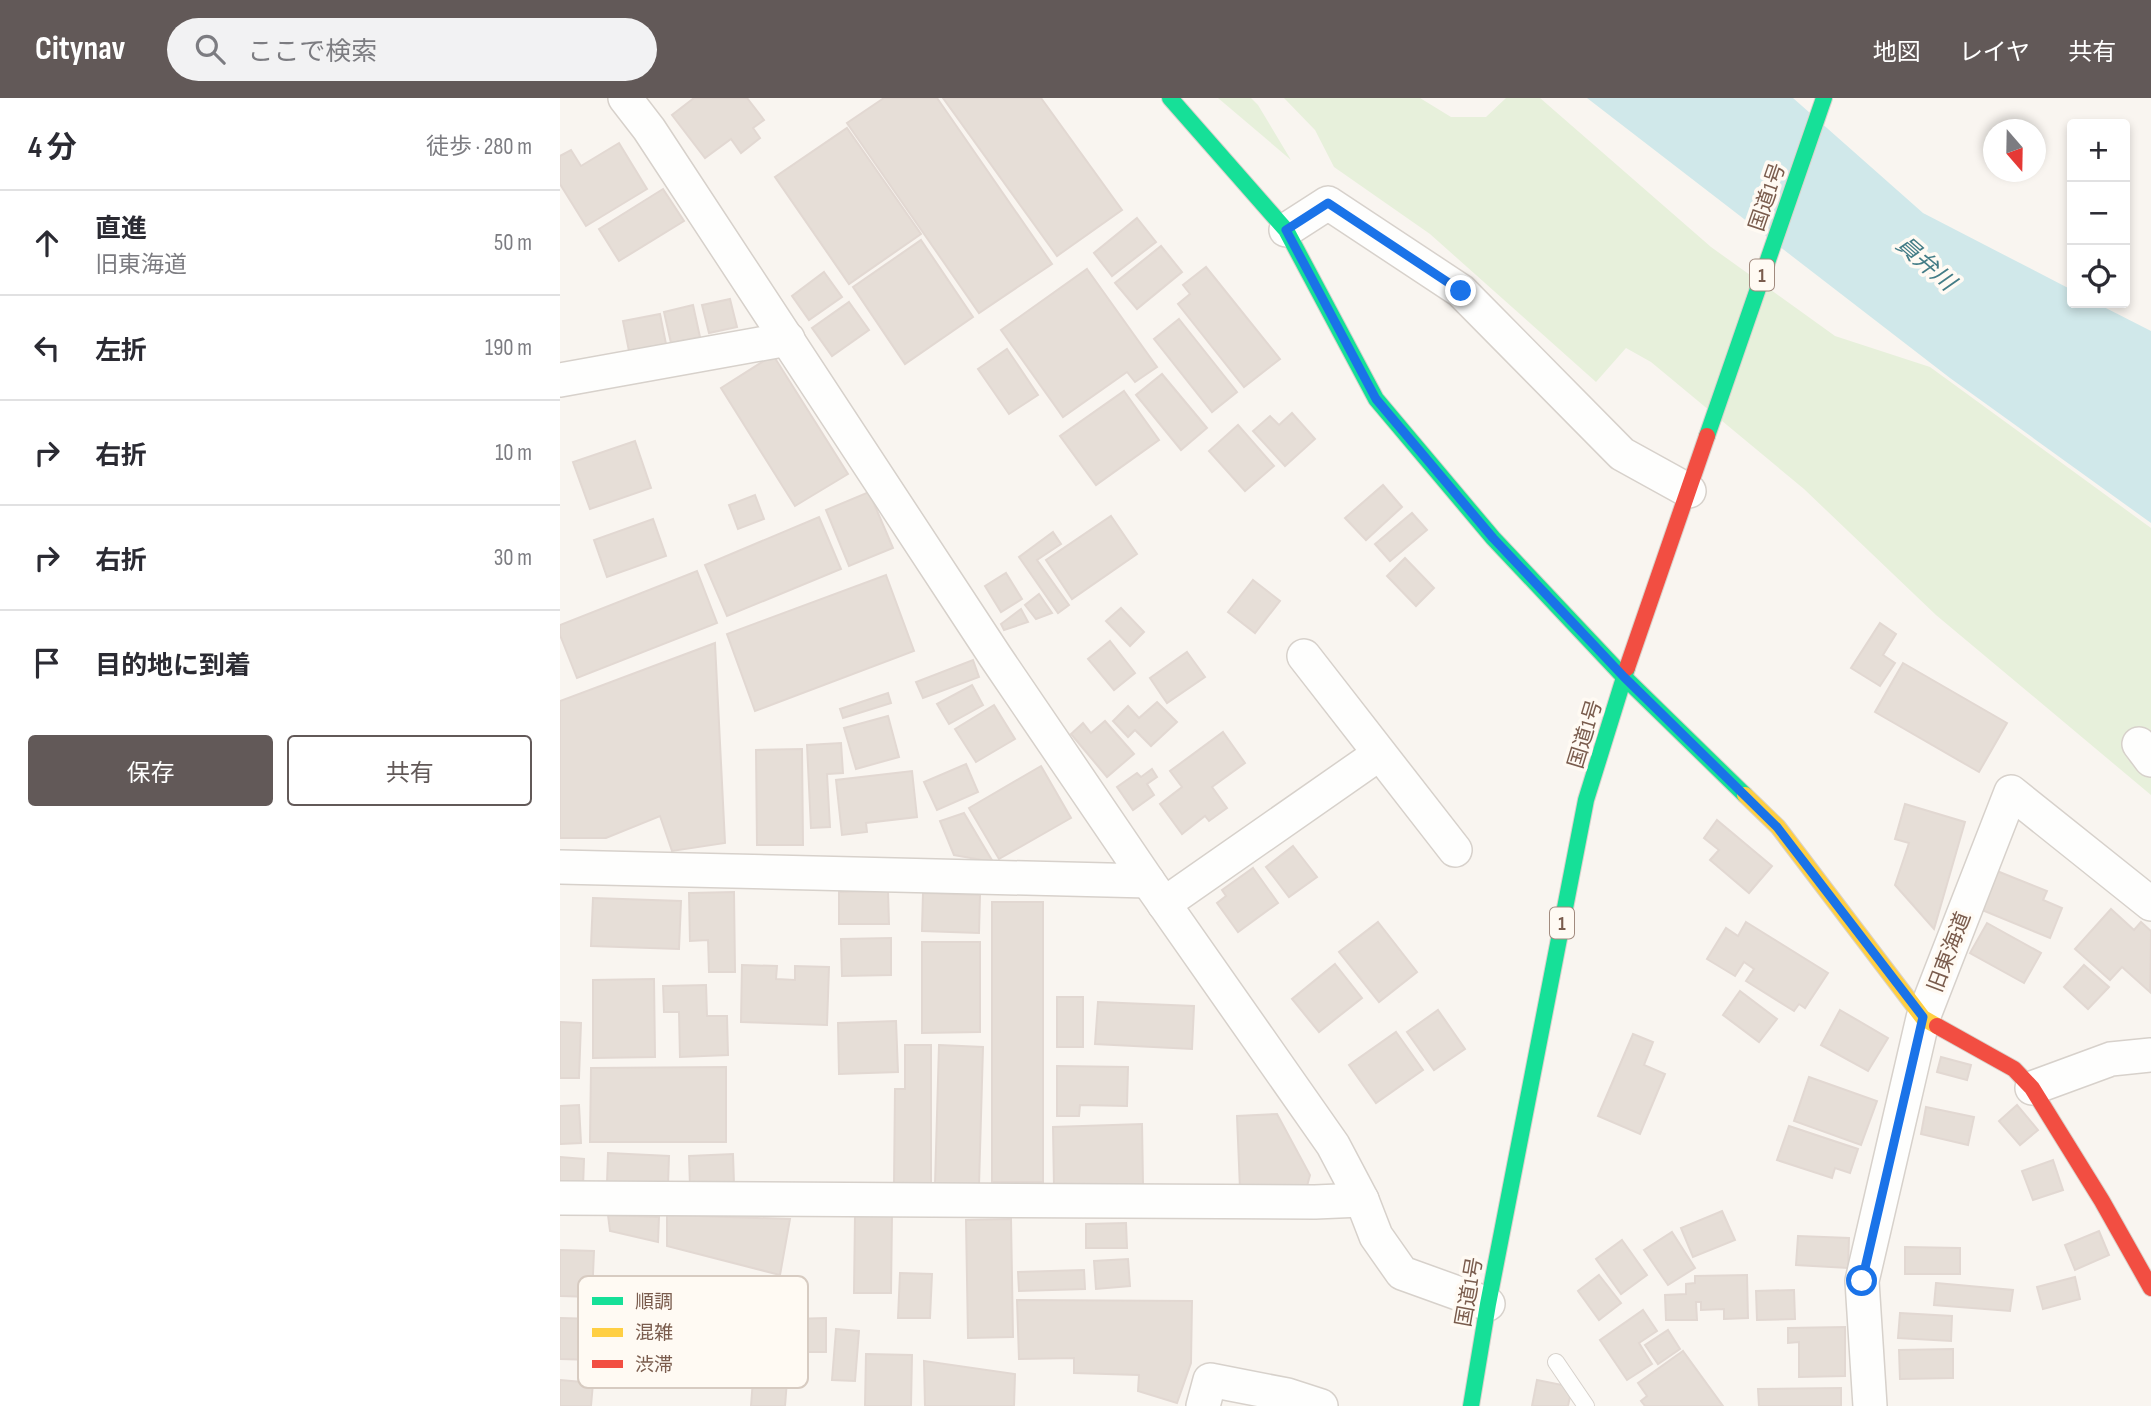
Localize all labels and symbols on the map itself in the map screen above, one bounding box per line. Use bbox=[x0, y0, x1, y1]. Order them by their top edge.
north arrow bbox=[1983, 119, 2046, 182]
street label: 国道1号 bbox=[1744, 160, 1791, 234]
water label: 員弁川 bbox=[1890, 231, 1963, 299]
road number: 1 bbox=[1750, 260, 1774, 290]
route end bbox=[1445, 275, 1476, 306]
street label: 国道1号 bbox=[1563, 697, 1608, 771]
road number: 1 bbox=[1550, 908, 1574, 938]
street label: 旧東海道 bbox=[1923, 908, 1976, 996]
street label: 国道1号 bbox=[1451, 1255, 1488, 1329]
route start bbox=[1846, 1265, 1877, 1296]
legend bbox=[578, 1276, 808, 1388]
text: 順調 bbox=[635, 1291, 673, 1314]
text: 混雑 bbox=[635, 1322, 673, 1345]
text: 渋滞 bbox=[635, 1354, 673, 1377]

